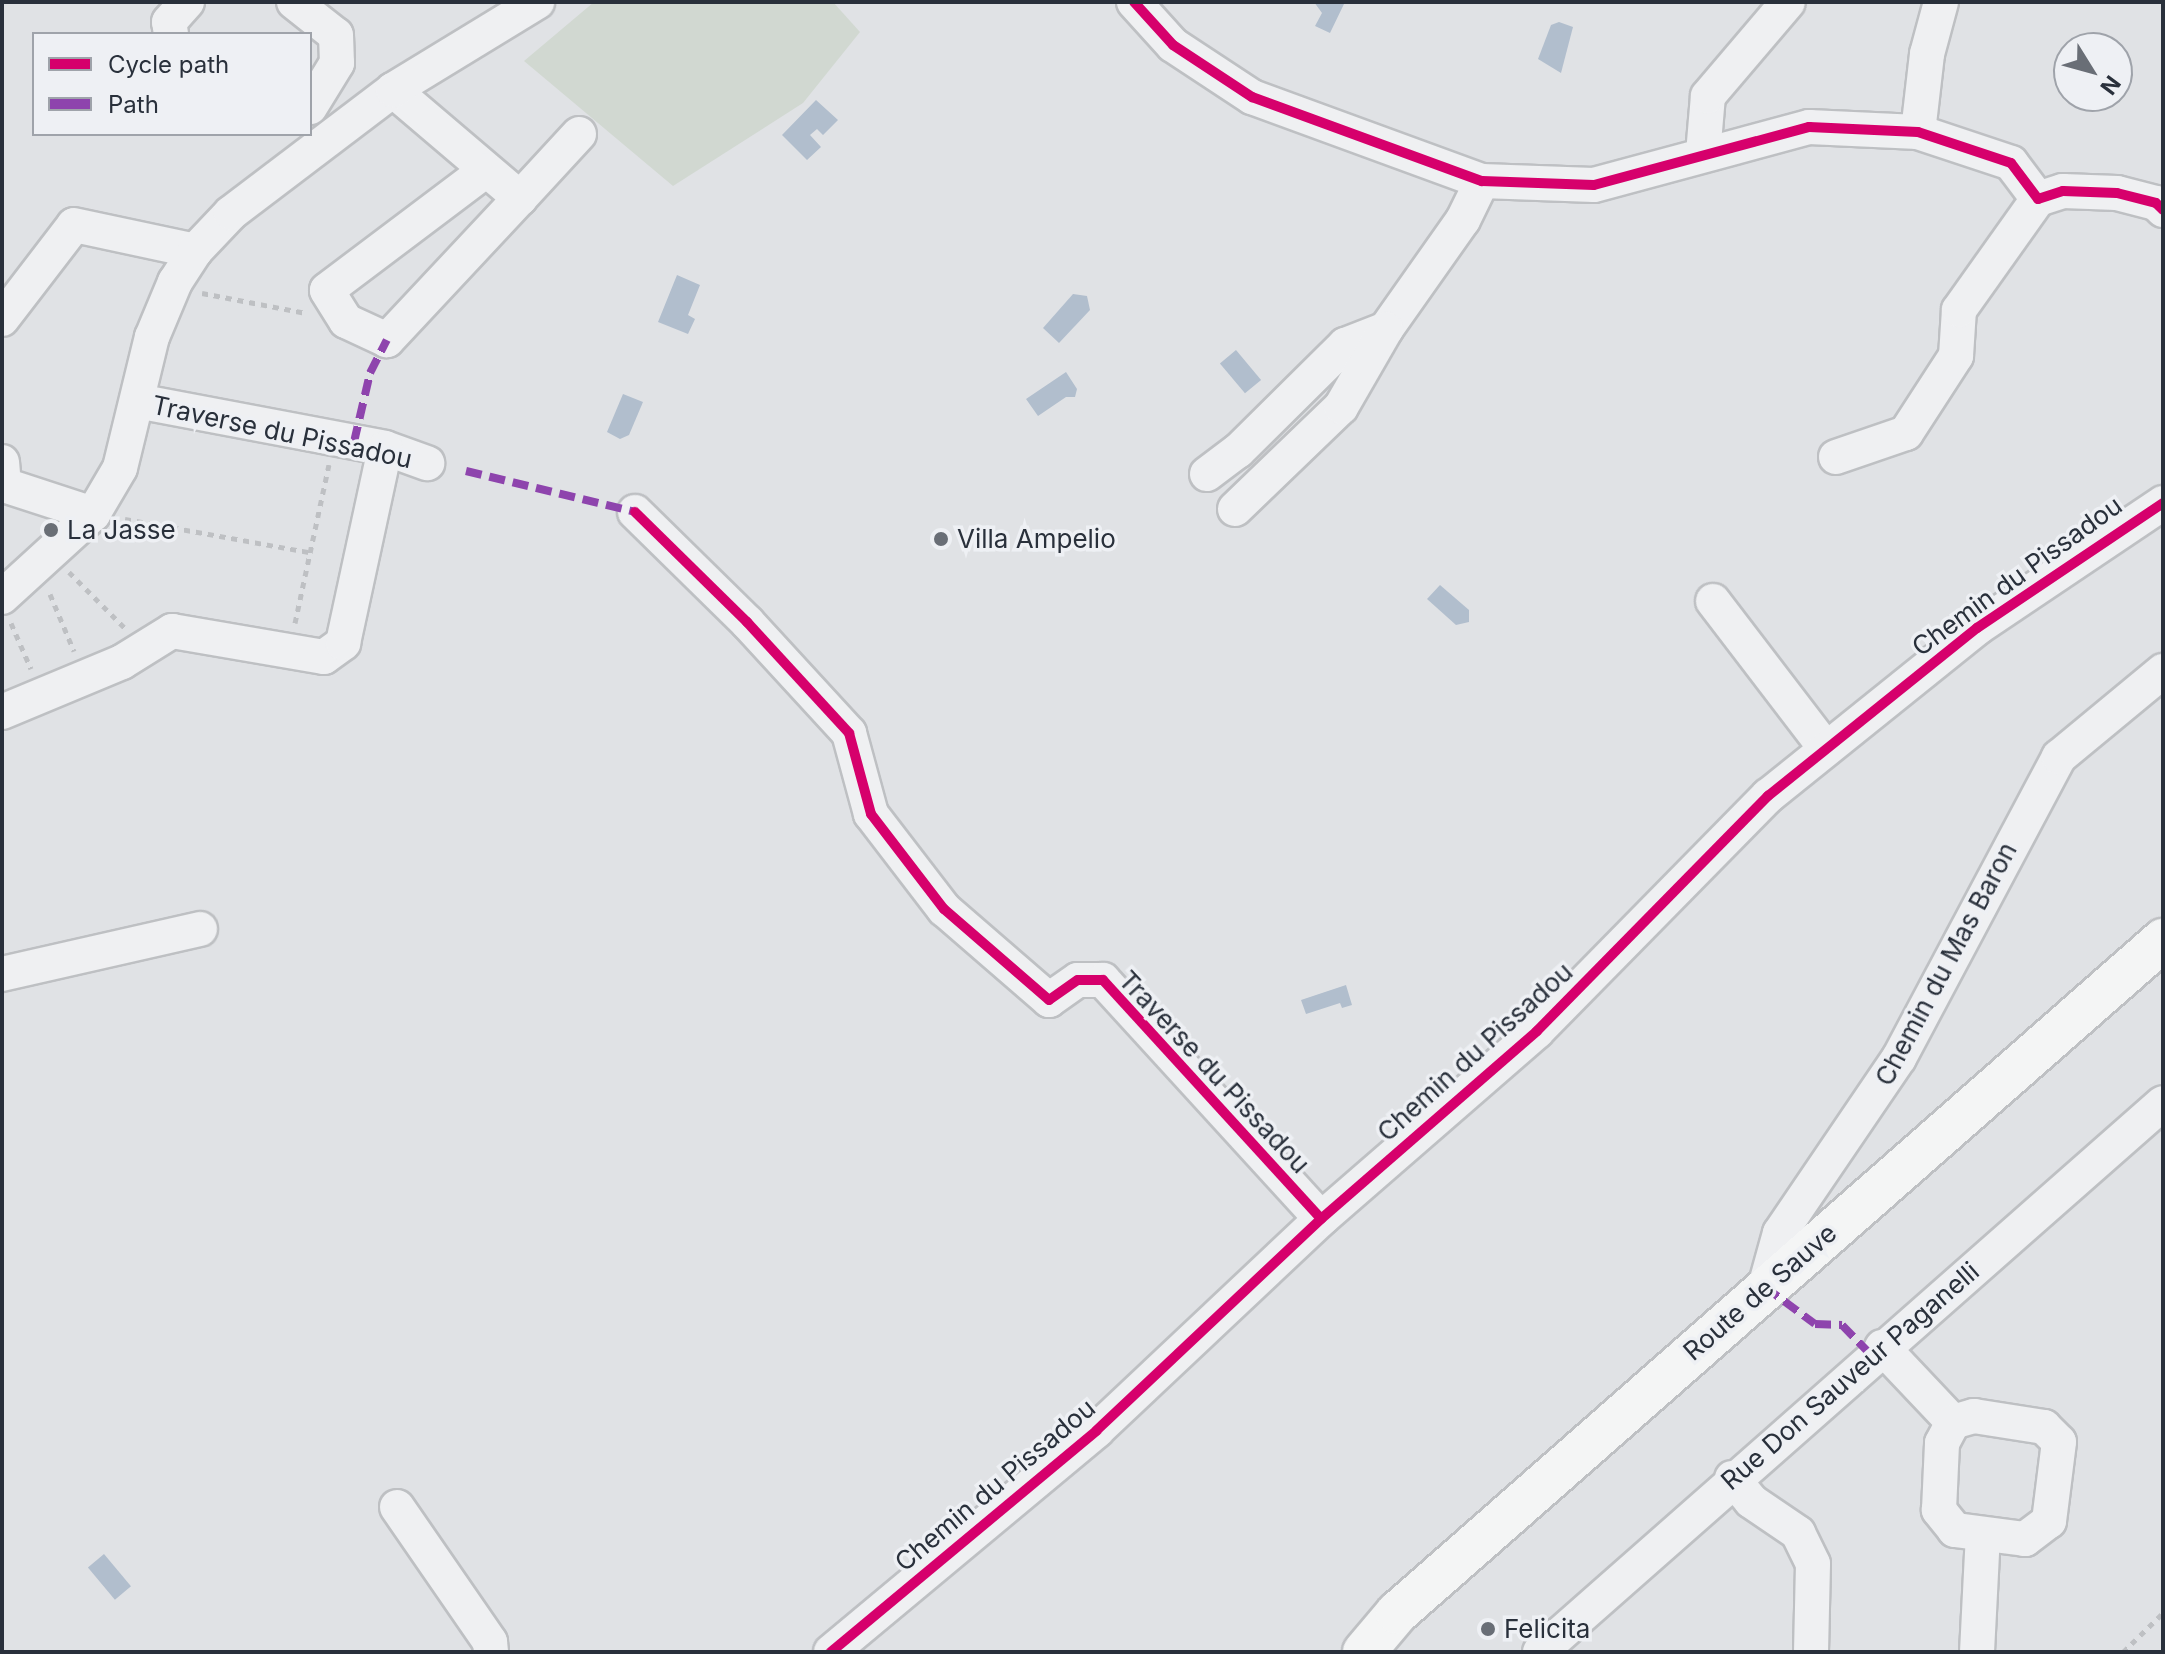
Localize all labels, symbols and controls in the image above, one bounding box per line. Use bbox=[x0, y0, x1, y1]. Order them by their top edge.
legend bbox=[32, 32, 312, 136]
north arrow bbox=[2053, 32, 2133, 112]
text: Cycle path bbox=[108, 50, 229, 79]
text: N bbox=[2095, 71, 2126, 100]
text: Path bbox=[108, 90, 159, 119]
street label: Traverse du Pissadou bbox=[149, 389, 415, 475]
street label: Chemin du Pissadou bbox=[1906, 489, 2128, 663]
place label: La Jasse bbox=[67, 514, 176, 546]
marker: La Jasse bbox=[42, 521, 60, 539]
place label: Villa Ampelio bbox=[957, 523, 1116, 555]
marker: Villa Ampelio bbox=[932, 530, 950, 548]
street label: Chemin du Mas Baron bbox=[1869, 837, 2023, 1091]
street label: Chemin du Pissadou bbox=[1371, 956, 1579, 1148]
street label: Traverse du Pissadou bbox=[1112, 964, 1316, 1180]
street label: Route de Sauve bbox=[1677, 1217, 1843, 1367]
street label: Rue Don Sauveur Paganelli bbox=[1715, 1256, 1985, 1496]
street label: Chemin du Pissadou bbox=[889, 1392, 1101, 1578]
place label: Felicita bbox=[1504, 1613, 1590, 1645]
marker: Felicita bbox=[1479, 1620, 1497, 1638]

